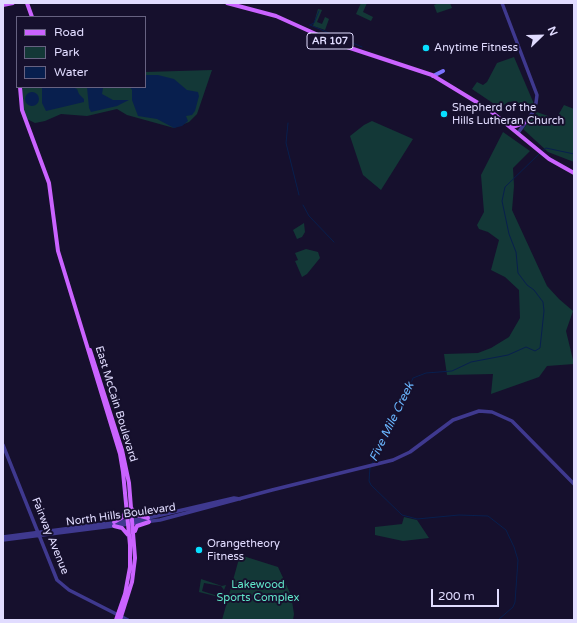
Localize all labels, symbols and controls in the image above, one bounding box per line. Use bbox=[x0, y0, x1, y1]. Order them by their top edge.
legend bbox=[16, 16, 146, 88]
north arrow bbox=[521, 16, 561, 56]
text: Road bbox=[54, 25, 84, 39]
text: N bbox=[545, 25, 560, 38]
road number: AR 107 bbox=[307, 33, 353, 49]
place label: Anytime Fitness bbox=[434, 41, 518, 55]
marker: Anytime Fitness bbox=[421, 43, 431, 53]
text: Park bbox=[54, 45, 80, 59]
text: Water bbox=[54, 65, 88, 79]
place label: Shepherd of the Hills Lutheran Church bbox=[452, 101, 564, 127]
marker: Shepherd of the Hills Lutheran Church bbox=[439, 109, 449, 119]
street label: East McCain Boulevard bbox=[92, 344, 140, 464]
water label: Five Mile Creek bbox=[367, 380, 417, 464]
street label: Fairway Avenue bbox=[29, 496, 71, 576]
street label: North Hills Boulevard bbox=[65, 501, 177, 529]
place label: Orangetheory Fitness bbox=[207, 537, 280, 563]
marker: Orangetheory Fitness bbox=[194, 545, 204, 555]
park label: Lakewood Sports Complex bbox=[217, 578, 299, 604]
scale bar bbox=[433, 581, 501, 607]
text: 200 m bbox=[438, 589, 475, 603]

